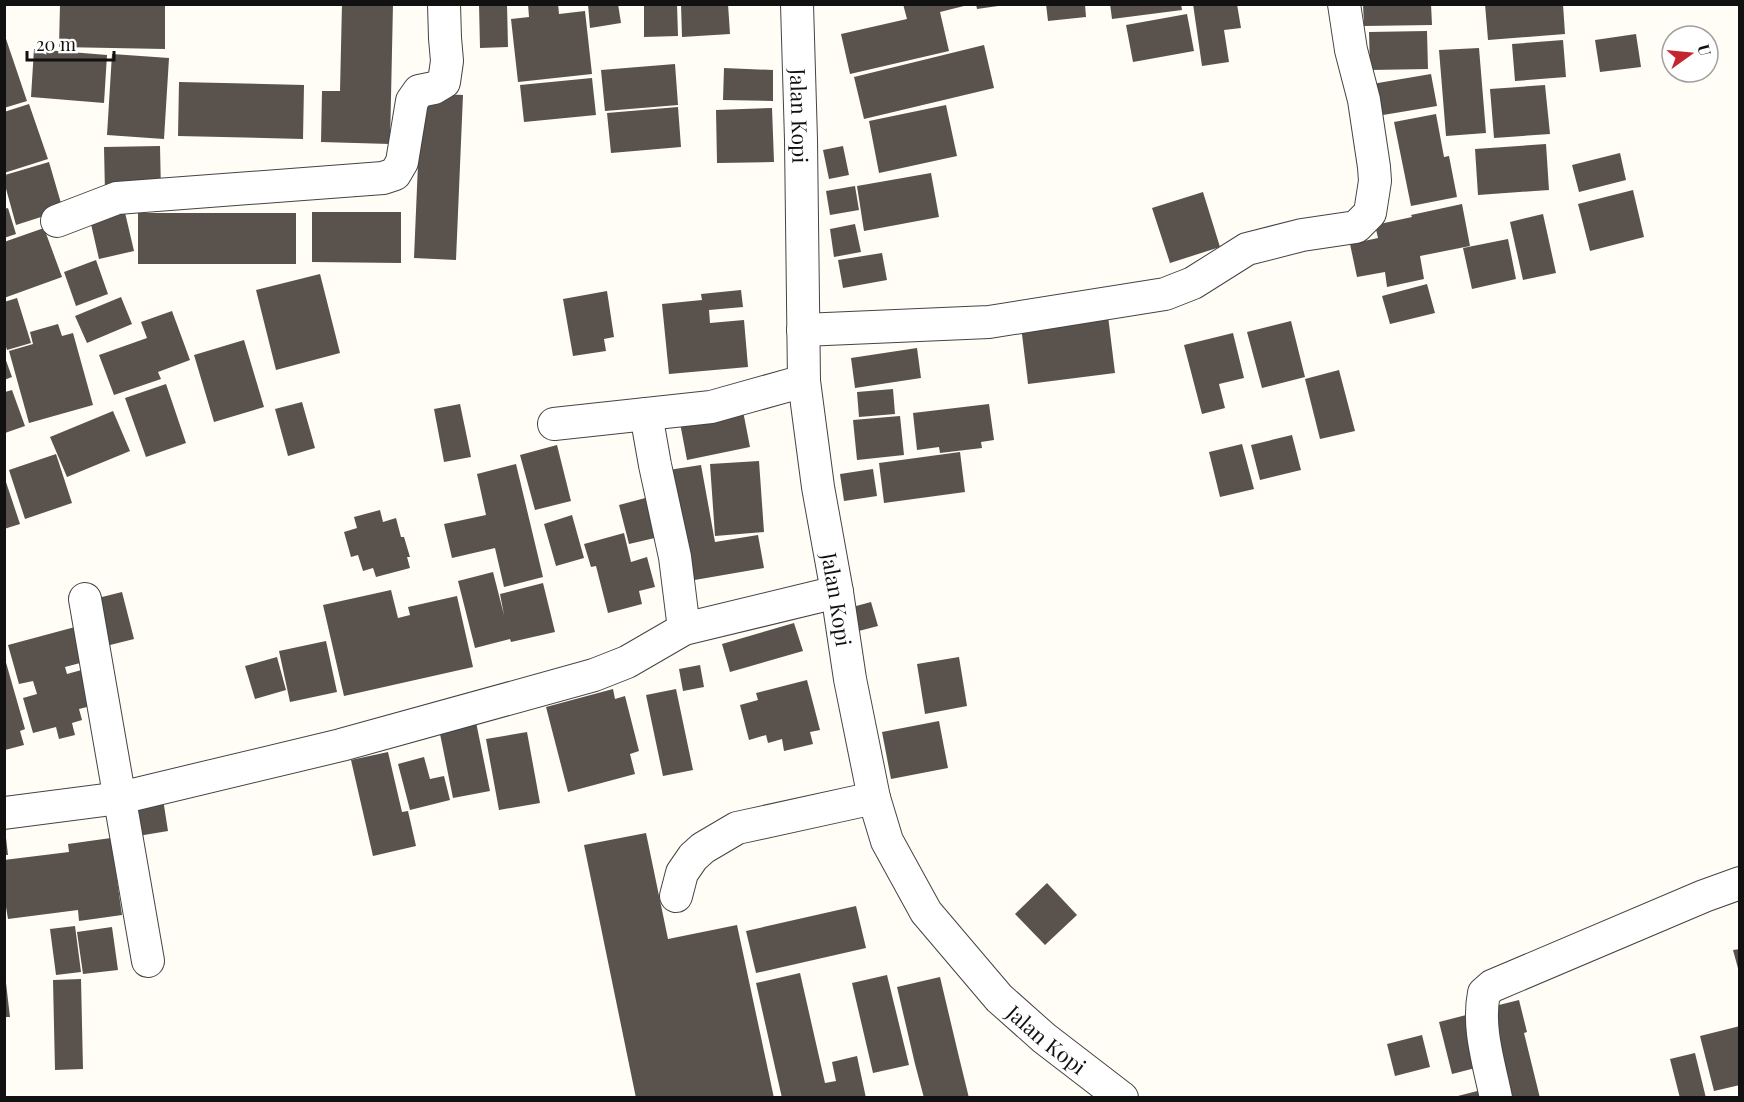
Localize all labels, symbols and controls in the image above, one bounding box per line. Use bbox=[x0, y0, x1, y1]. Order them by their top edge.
scale bar bbox=[27, 24, 114, 62]
north arrow bbox=[1660, 24, 1720, 84]
text: 20 m bbox=[36, 32, 76, 56]
text: U bbox=[1693, 42, 1717, 58]
street label: Jalan Kopi bbox=[785, 67, 815, 163]
street label: Jalan Kopi bbox=[816, 549, 859, 648]
street label: Jalan Kopi bbox=[1001, 997, 1092, 1080]

